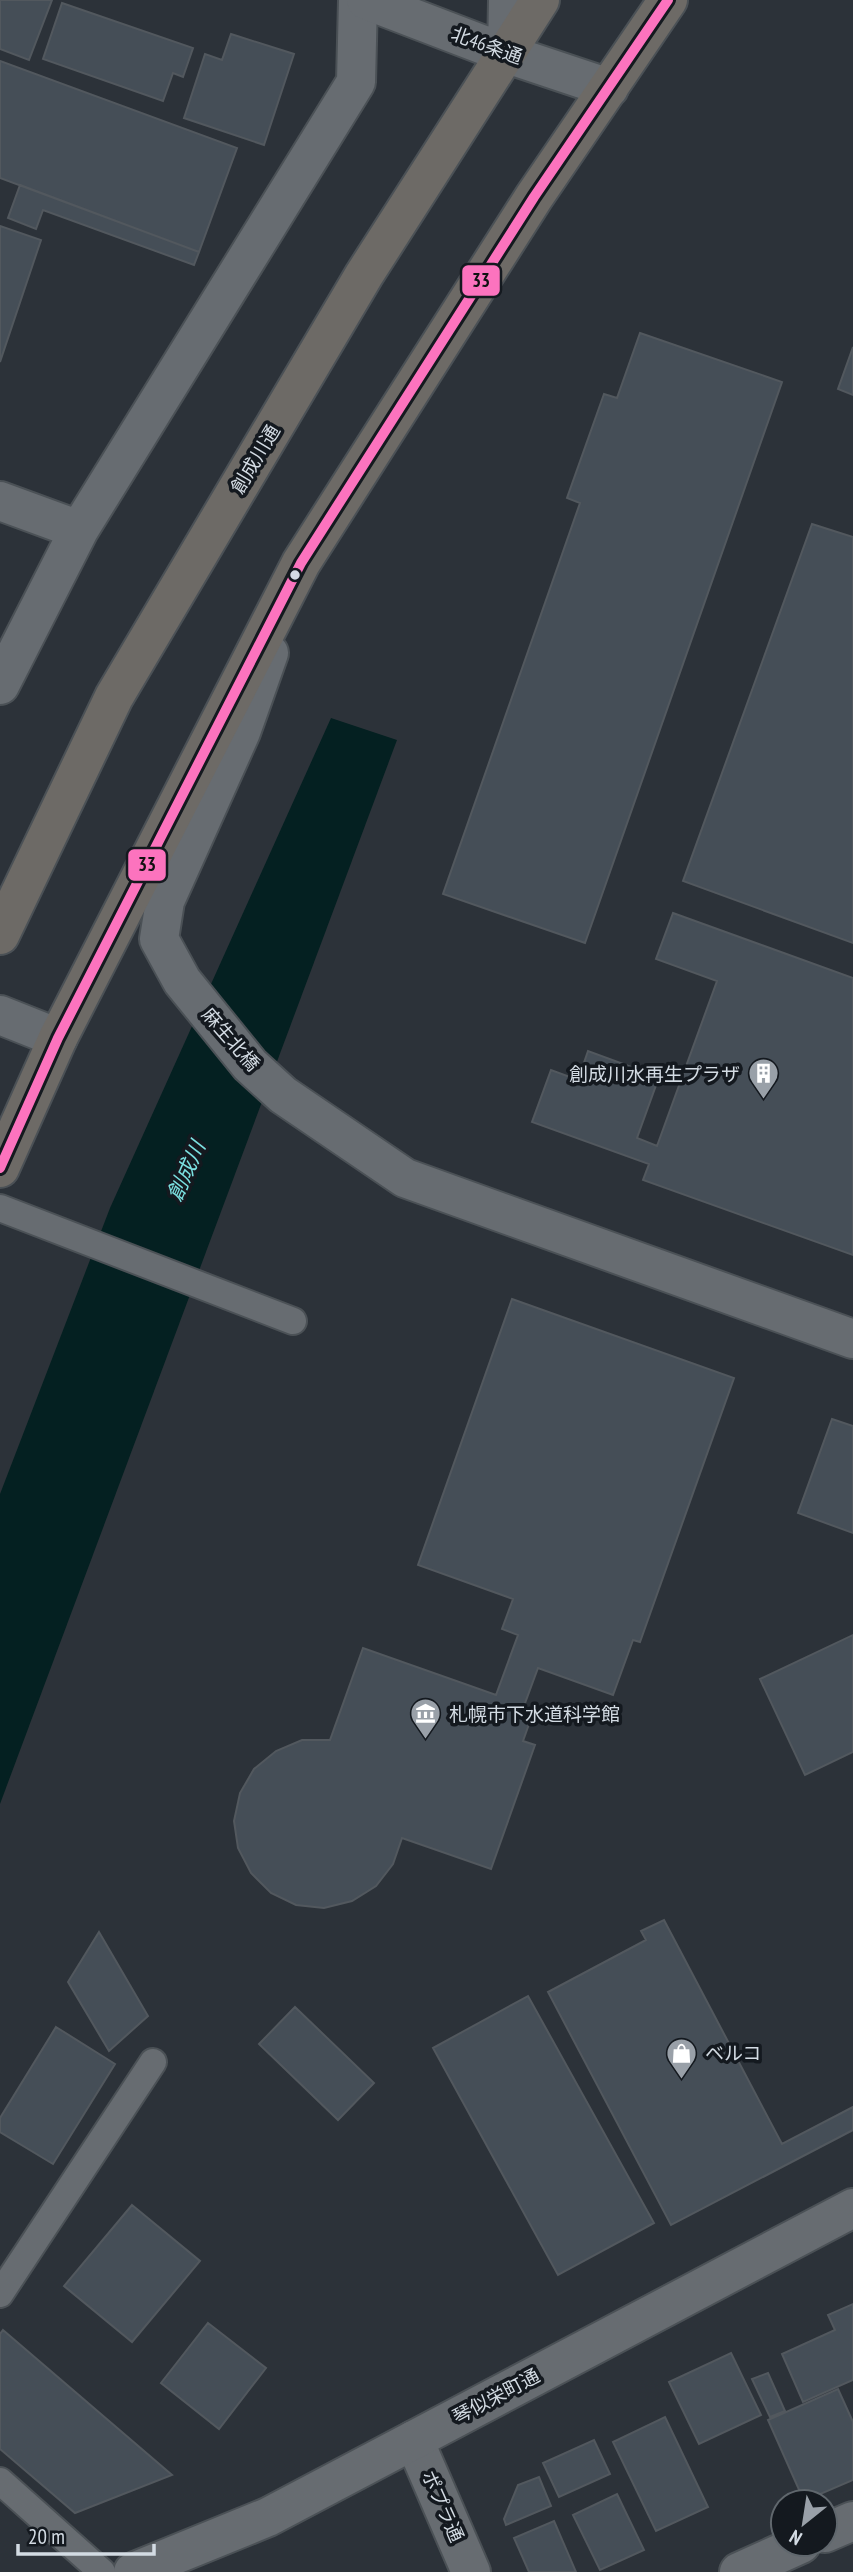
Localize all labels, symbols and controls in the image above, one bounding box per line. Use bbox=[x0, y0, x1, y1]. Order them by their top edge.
street label: 北46条通 bbox=[448, 21, 526, 69]
line badge: 33 bbox=[461, 264, 501, 297]
text: 33 bbox=[472, 268, 490, 292]
street label: 創成川通 bbox=[225, 420, 285, 498]
unlabelled marker bbox=[288, 568, 302, 582]
line badge: 33 bbox=[127, 848, 167, 882]
text: 33 bbox=[138, 852, 156, 876]
street label: 麻生北橋 bbox=[197, 1002, 265, 1076]
building icon: 創成川水再生プラザ bbox=[746, 1057, 780, 1101]
place label: 創成川水再生プラザ bbox=[569, 1062, 740, 1086]
water label: 創成川 bbox=[161, 1135, 212, 1205]
museum icon: 札幌市下水道科学館 bbox=[409, 1697, 443, 1741]
place label: 札幌市下水道科学館 bbox=[449, 1702, 620, 1726]
shop icon: ベルコ bbox=[665, 2036, 699, 2080]
place label: ベルコ bbox=[705, 2041, 762, 2065]
street label: 琴似栄町通 bbox=[448, 2363, 544, 2429]
street label: ポプラ通 bbox=[417, 2466, 469, 2546]
north arrow bbox=[769, 2488, 839, 2558]
scale bar bbox=[18, 2512, 154, 2556]
text: 20 m bbox=[28, 2523, 65, 2550]
text: N bbox=[785, 2525, 806, 2551]

